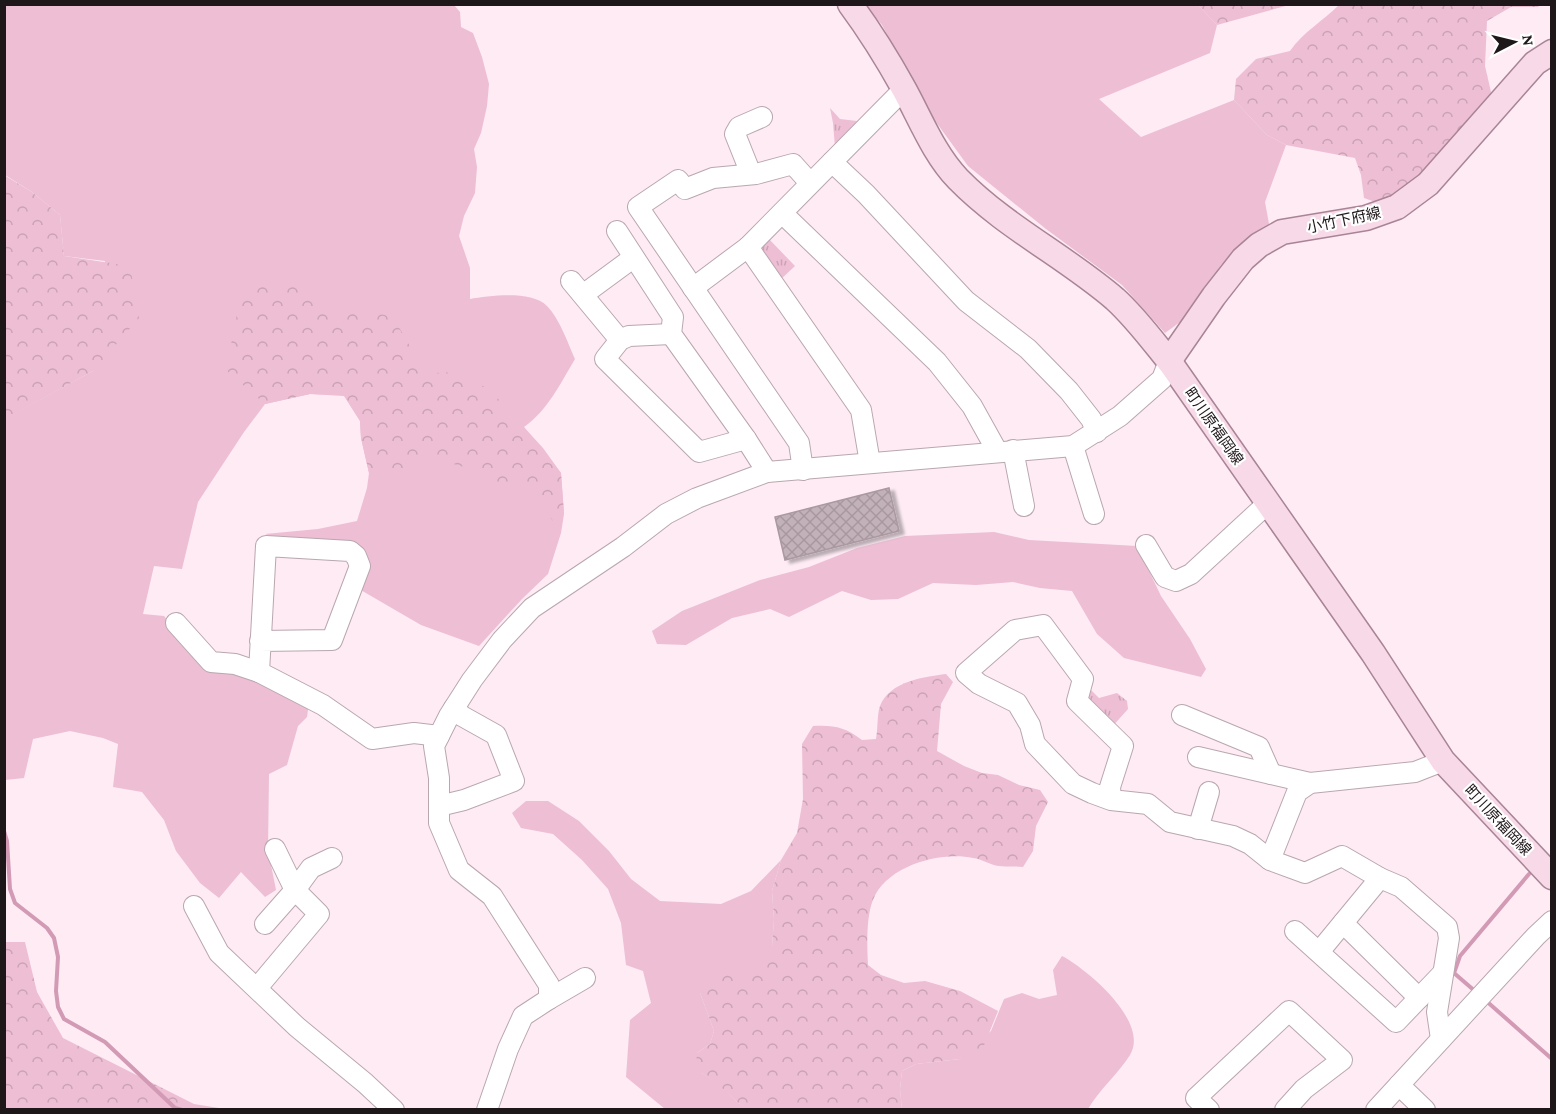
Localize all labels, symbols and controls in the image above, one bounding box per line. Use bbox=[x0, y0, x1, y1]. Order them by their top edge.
north arrow bbox=[1484, 12, 1544, 72]
text: N bbox=[1519, 34, 1538, 47]
street label: 小竹下府線 bbox=[1306, 204, 1382, 236]
street label: 町川原福岡線 bbox=[1182, 385, 1246, 467]
street label: 町川原福岡線 bbox=[1461, 782, 1535, 858]

